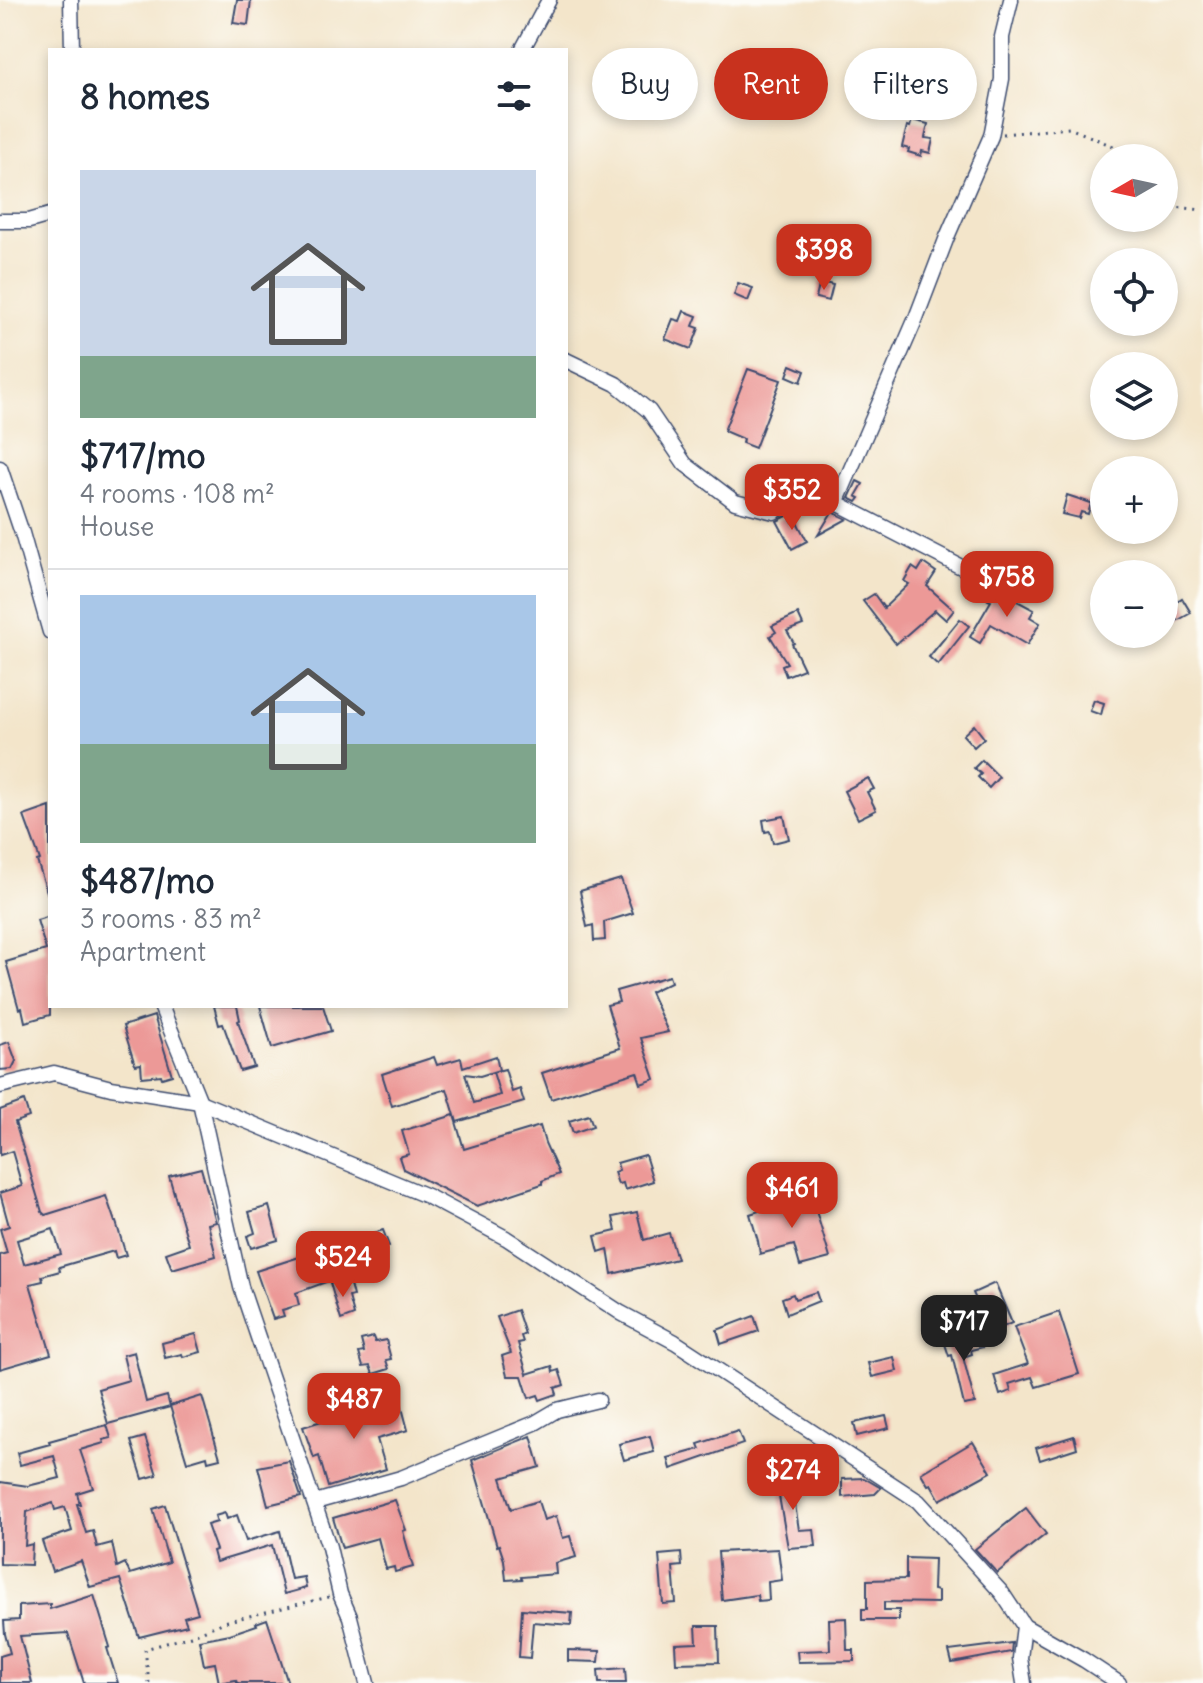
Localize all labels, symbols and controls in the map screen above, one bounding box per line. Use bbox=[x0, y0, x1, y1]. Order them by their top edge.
chip: Buy bbox=[592, 48, 698, 120]
chip: Rent bbox=[714, 48, 828, 120]
chip: Filters bbox=[844, 48, 977, 120]
icon: filters bbox=[492, 74, 536, 118]
text: 8 homes bbox=[80, 75, 210, 118]
north arrow bbox=[1090, 144, 1178, 232]
map controls bbox=[1090, 144, 1178, 648]
icon: home bbox=[236, 222, 380, 366]
pin: $398 bbox=[777, 224, 871, 292]
text: $398 bbox=[794, 233, 854, 266]
button: locate bbox=[1090, 248, 1178, 336]
button: layers bbox=[1090, 352, 1178, 440]
text: $717/mo bbox=[80, 434, 206, 477]
button: + bbox=[1090, 456, 1178, 544]
pin: $352 bbox=[745, 464, 839, 532]
text: $352 bbox=[763, 473, 821, 506]
text: 4 rooms · 108 m² bbox=[80, 477, 275, 510]
text: House bbox=[80, 510, 154, 543]
pin: $758 bbox=[960, 551, 1054, 619]
text: $758 bbox=[978, 560, 1036, 593]
button: − bbox=[1090, 560, 1178, 648]
icon: home bbox=[236, 647, 380, 791]
text: $487/mo bbox=[80, 859, 215, 902]
text: 3 rooms · 83 m² bbox=[80, 902, 262, 935]
text: Apartment bbox=[80, 935, 206, 968]
pin: $461 bbox=[745, 1162, 839, 1230]
text: $461 bbox=[765, 1171, 819, 1204]
pin: $524 bbox=[296, 1231, 390, 1299]
text: $524 bbox=[314, 1240, 372, 1273]
pin: $717 bbox=[917, 1295, 1011, 1363]
text: $717 bbox=[939, 1304, 989, 1337]
pin: $487 bbox=[307, 1373, 401, 1441]
text: $487 bbox=[325, 1382, 383, 1415]
pin: $274 bbox=[746, 1444, 840, 1512]
text: $274 bbox=[765, 1453, 821, 1486]

